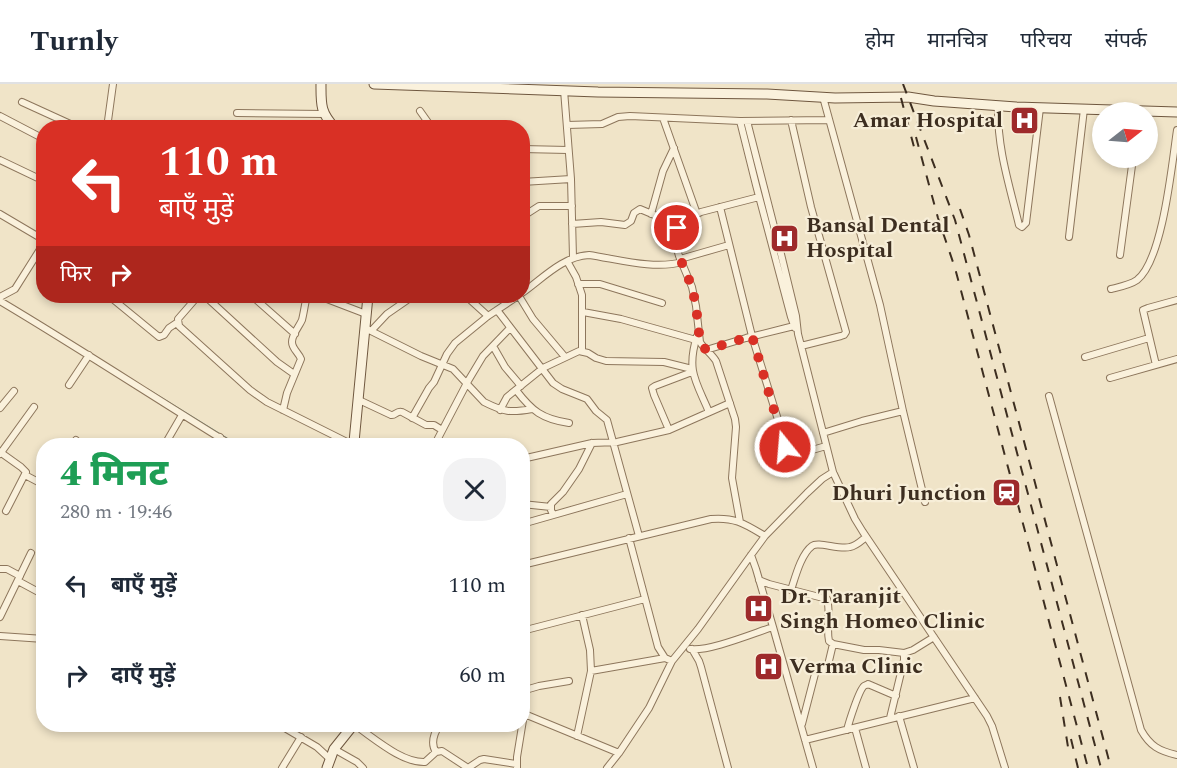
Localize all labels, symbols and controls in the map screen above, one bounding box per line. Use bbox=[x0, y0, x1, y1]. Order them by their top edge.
text: Turnly bbox=[30, 20, 118, 63]
text: होम bbox=[865, 25, 894, 57]
text: मानचित्र bbox=[927, 25, 987, 57]
text: परिचय bbox=[1020, 25, 1072, 57]
text: संपर्क bbox=[1105, 25, 1147, 57]
north arrow bbox=[1092, 102, 1158, 168]
map controls bbox=[1092, 102, 1158, 168]
place label: Amar Hospital bbox=[853, 104, 1003, 137]
hospital icon: Amar Hospital bbox=[1008, 104, 1040, 136]
text: 110 m bbox=[159, 131, 278, 194]
icon: left bbox=[60, 144, 138, 222]
text: बाएँ मुड़ें bbox=[159, 188, 234, 230]
pin bbox=[651, 202, 702, 253]
place label: Bansal Dental Hospital bbox=[806, 209, 950, 267]
icon: arrive bbox=[660, 211, 693, 244]
hospital icon: Bansal Dental Hospital bbox=[769, 222, 801, 254]
text: फिर bbox=[60, 258, 92, 291]
icon: right bbox=[104, 258, 137, 291]
position arrow bbox=[753, 415, 817, 479]
text: 4 मिनट bbox=[60, 447, 168, 502]
button: close bbox=[443, 458, 506, 521]
place label: Dhuri Junction bbox=[832, 477, 986, 510]
station icon: Dhuri Junction bbox=[991, 477, 1023, 509]
text: 280 m · 19:46 bbox=[60, 497, 172, 527]
icon: left bbox=[60, 569, 93, 602]
text: बाएँ मुड़ें bbox=[111, 569, 177, 602]
text: 110 m bbox=[449, 569, 506, 602]
place label: Dr. Taranjit Singh Homeo Clinic bbox=[780, 580, 985, 638]
hospital icon: Dr. Taranjit Singh Homeo Clinic bbox=[743, 593, 775, 625]
hospital icon: Verma Clinic bbox=[752, 650, 784, 682]
place label: Verma Clinic bbox=[789, 650, 923, 683]
icon: right bbox=[60, 659, 93, 692]
text: दाएँ मुड़ें bbox=[111, 659, 176, 692]
text: 60 m bbox=[460, 659, 506, 692]

